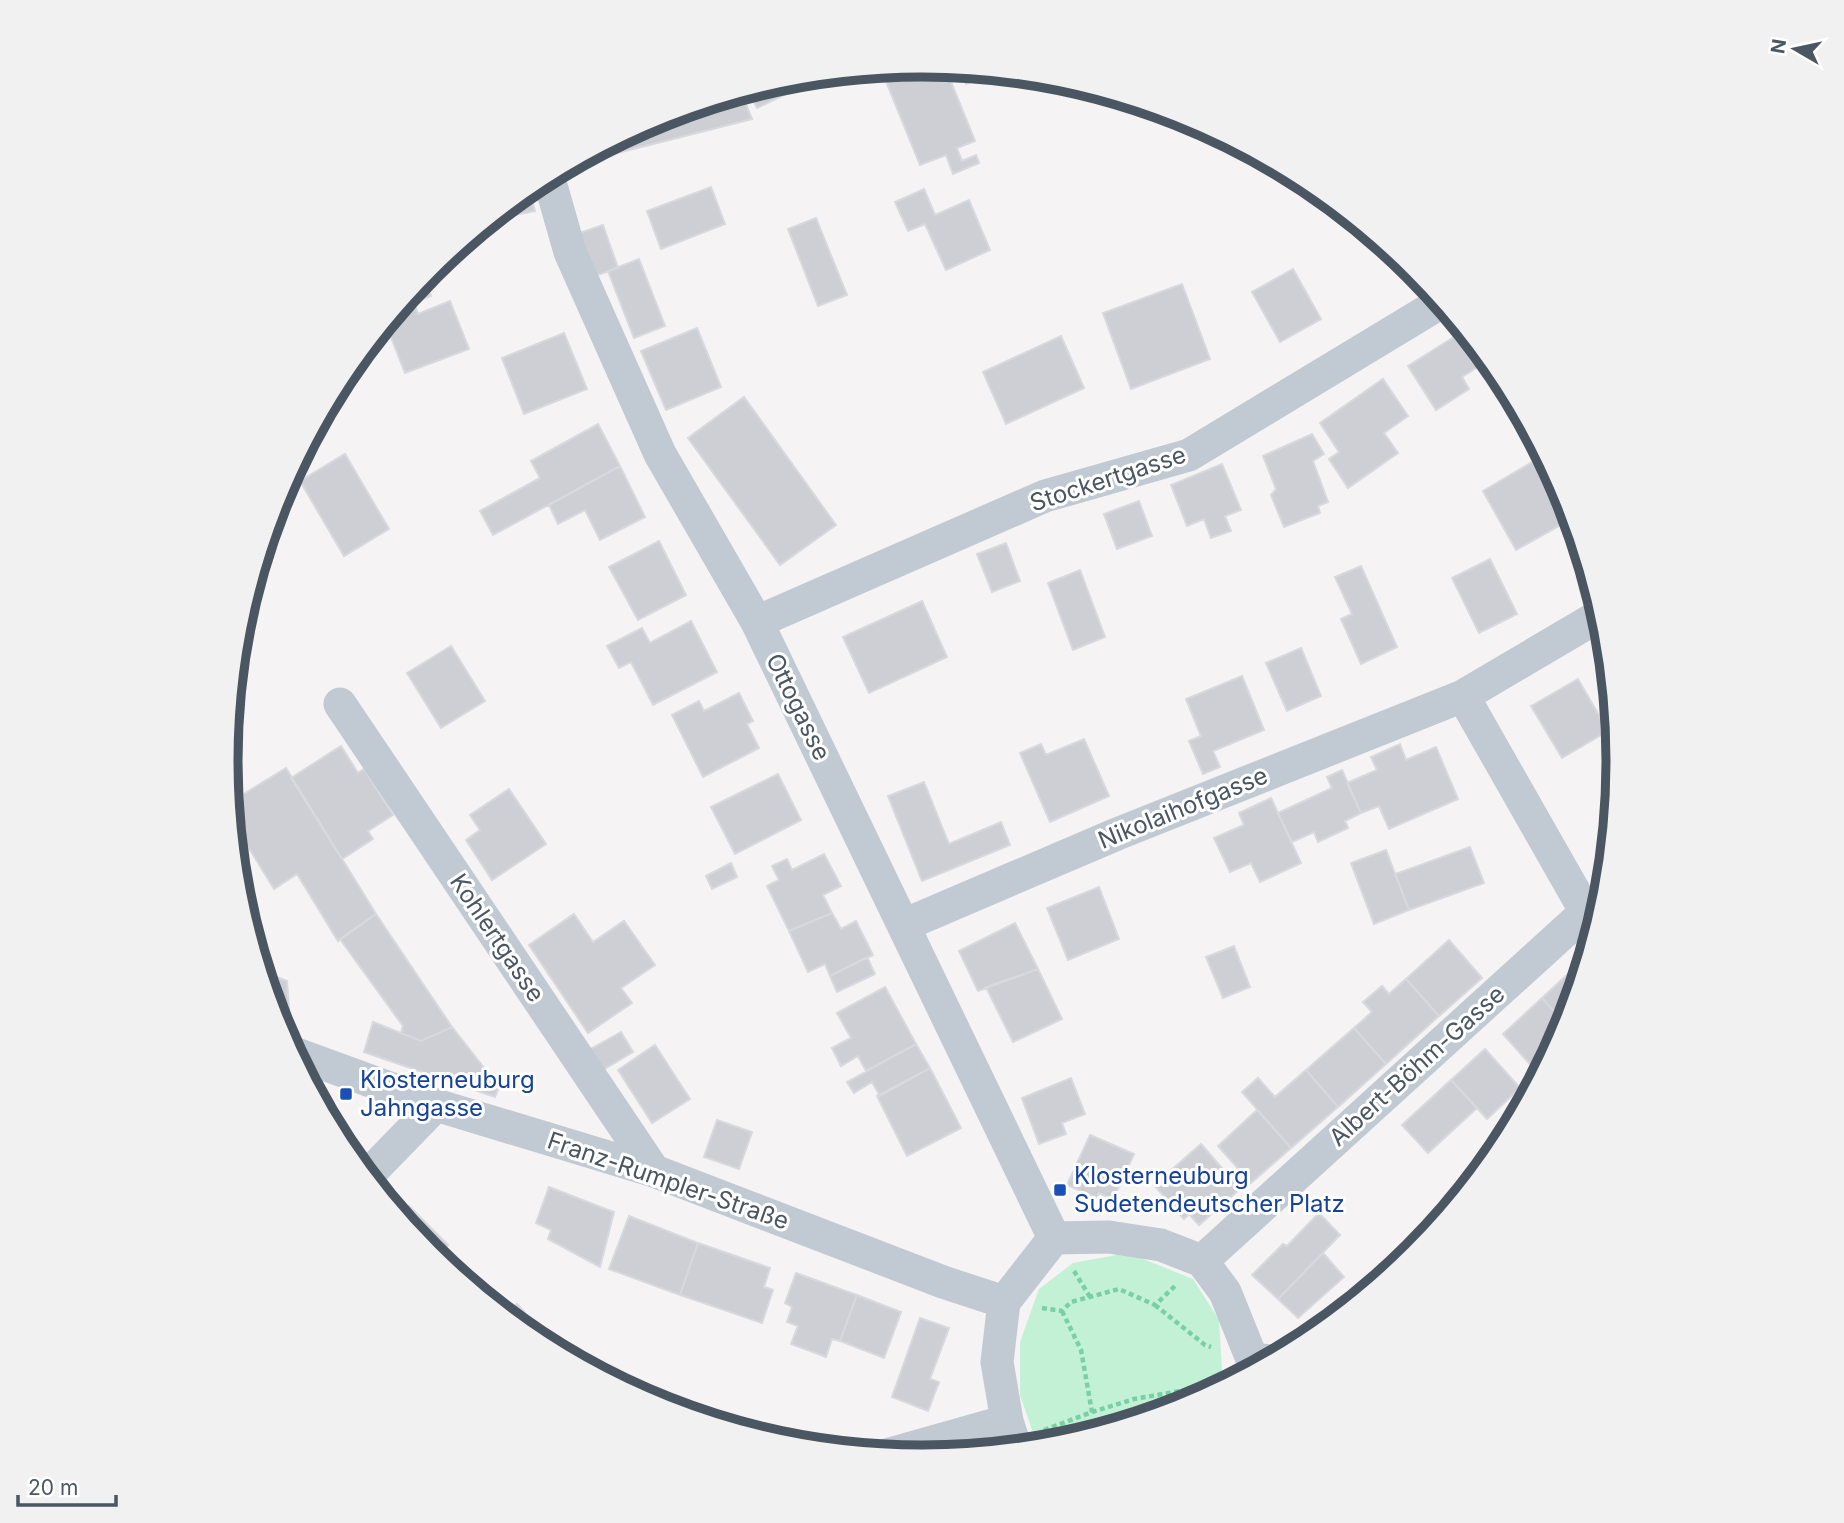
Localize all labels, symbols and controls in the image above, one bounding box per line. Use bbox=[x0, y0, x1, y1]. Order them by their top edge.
north arrow bbox=[1760, 14, 1830, 84]
text: N bbox=[1766, 37, 1791, 55]
street label: Stockertgasse bbox=[1026, 440, 1190, 517]
street label: Ottogasse bbox=[760, 649, 837, 765]
street label: Nikolaihofgasse bbox=[1094, 760, 1272, 855]
street label: Kohlertgasse bbox=[444, 868, 551, 1007]
street label: Albert-Böhm-Gasse bbox=[1323, 979, 1510, 1152]
place label: Klosterneuburg Jahngasse bbox=[360, 1065, 535, 1122]
marker: Klosterneuburg Jahngasse bbox=[338, 1086, 354, 1102]
street label: Franz-Rumpler-Straße bbox=[544, 1126, 793, 1235]
place label: Klosterneuburg Sudetendeutscher Platz bbox=[1074, 1161, 1345, 1218]
marker: Klosterneuburg Sudetendeutscher Platz bbox=[1052, 1182, 1068, 1198]
scale bar bbox=[18, 1464, 116, 1508]
text: 20 m bbox=[28, 1475, 78, 1500]

